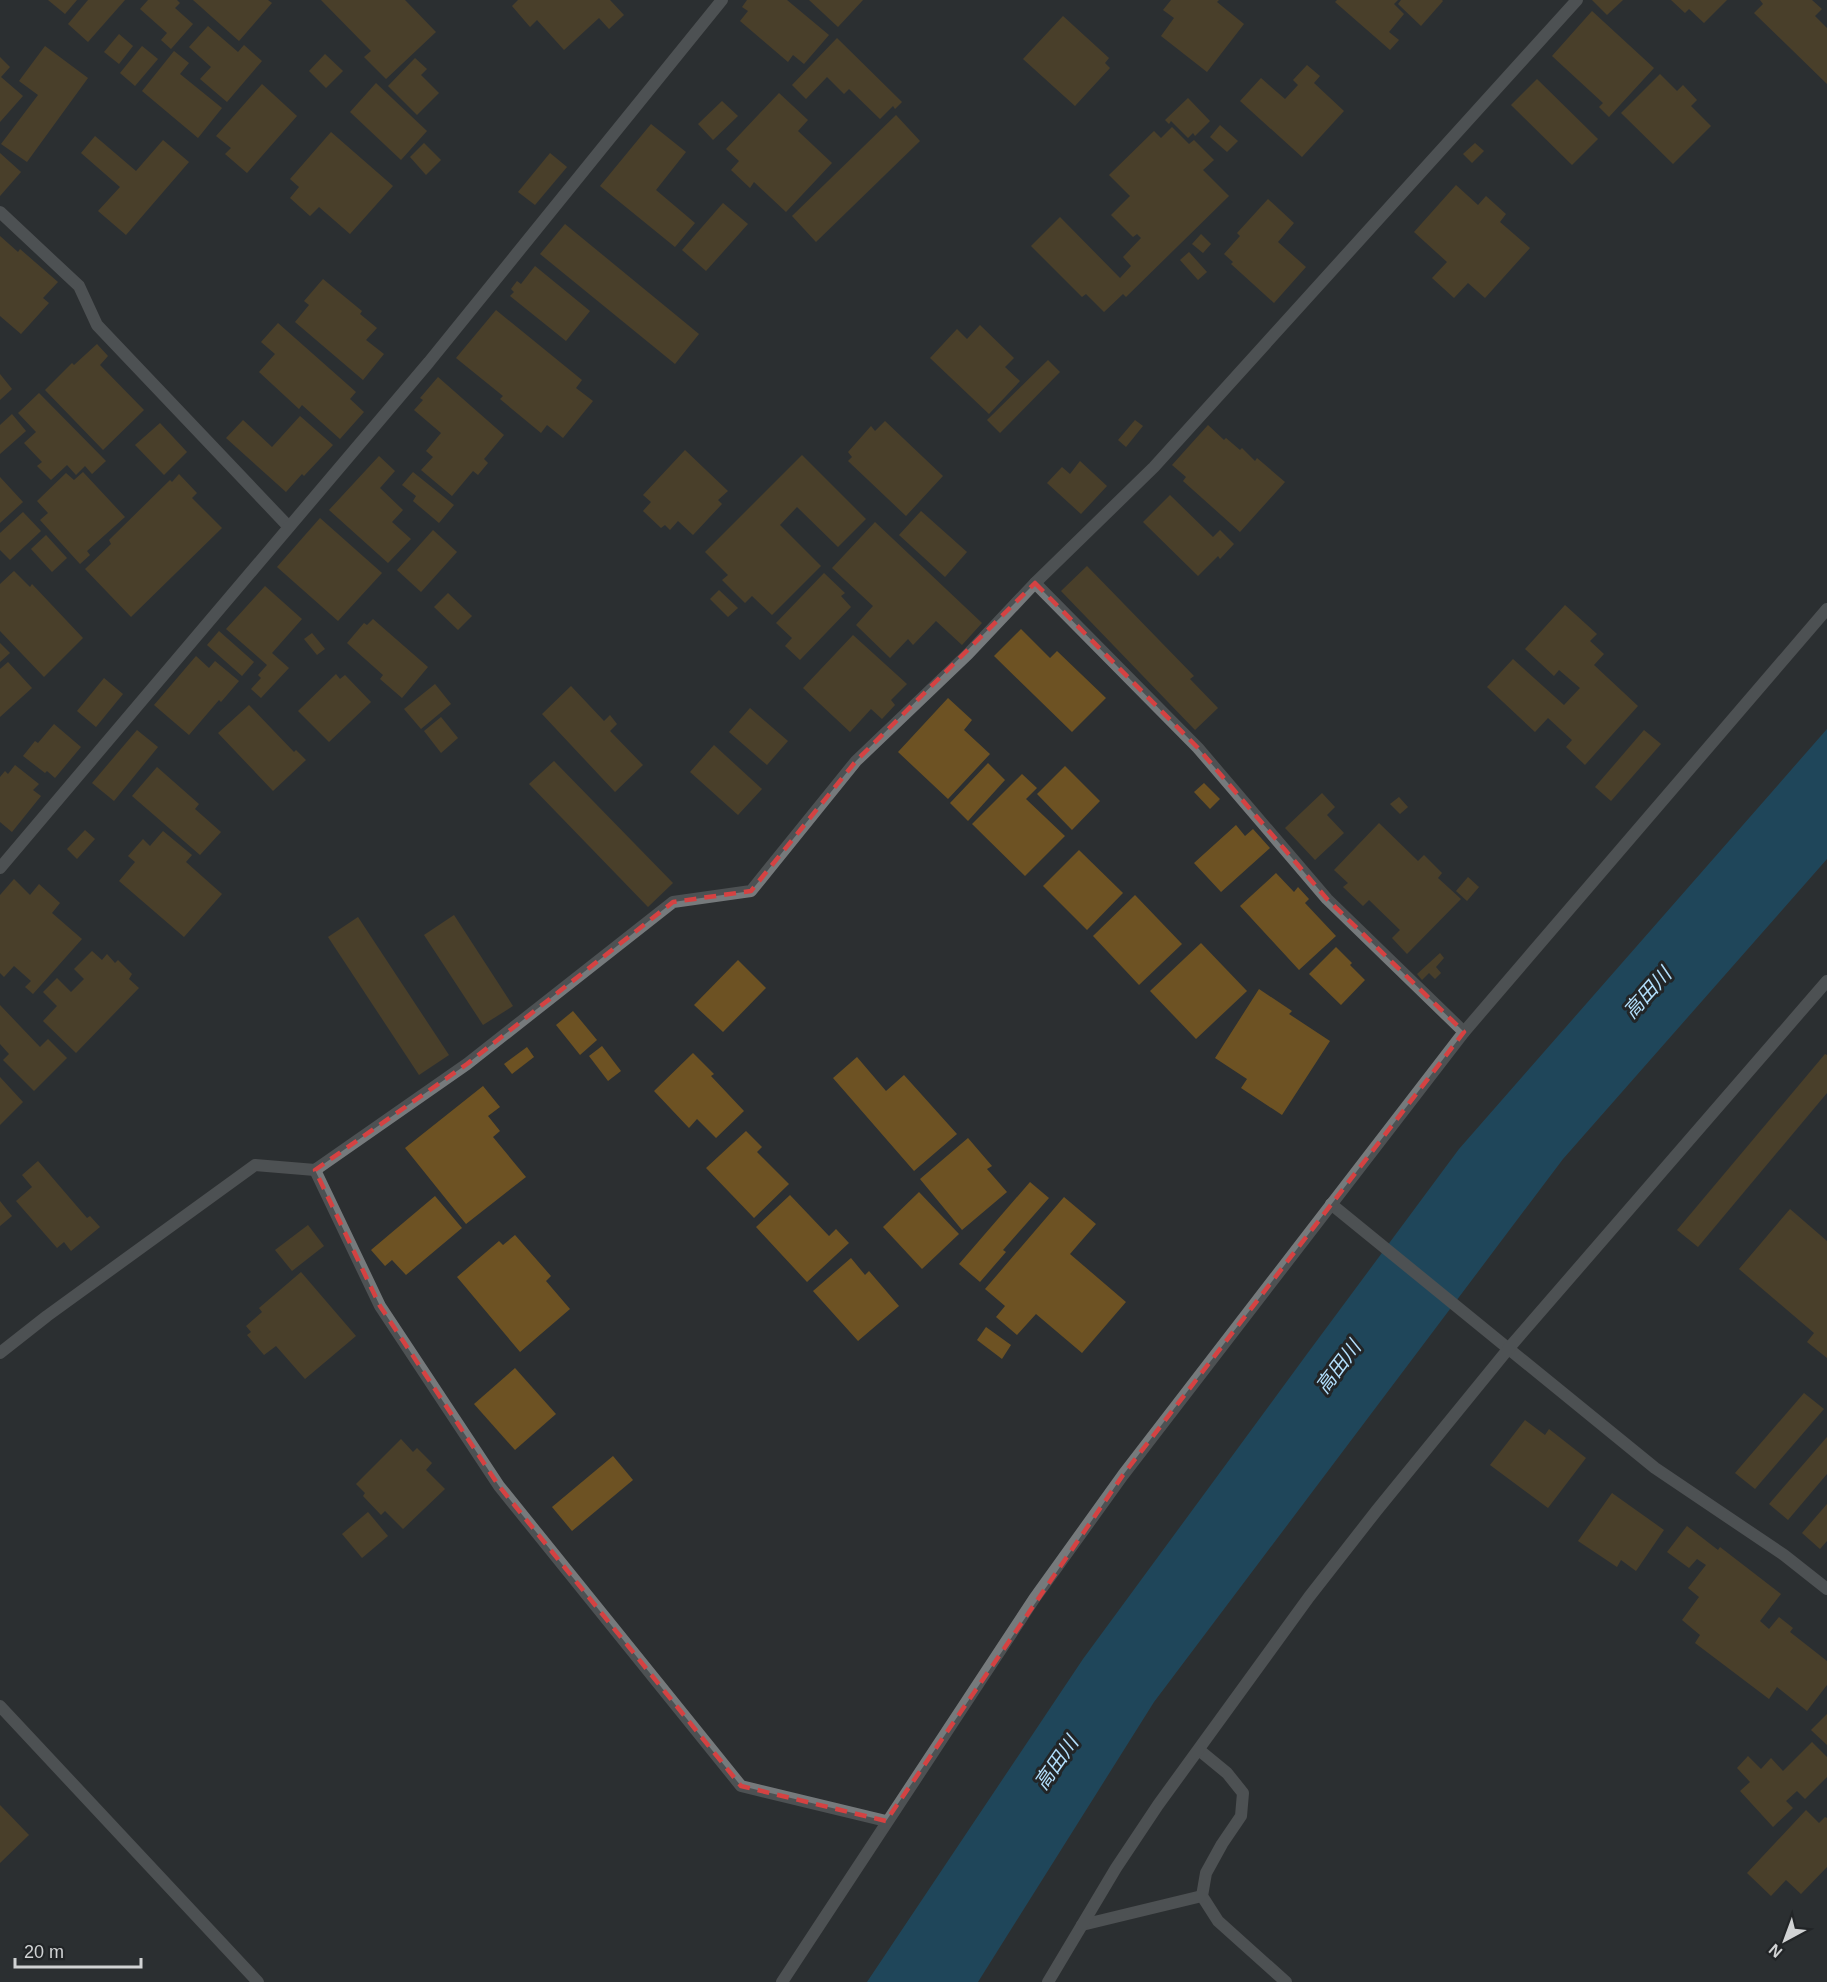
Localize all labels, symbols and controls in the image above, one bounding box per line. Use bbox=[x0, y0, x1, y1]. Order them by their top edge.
water label: 高田川 bbox=[1619, 962, 1677, 1023]
water label: 高田川 bbox=[1311, 1335, 1366, 1398]
water label: 高田川 bbox=[1030, 1730, 1083, 1794]
north arrow bbox=[1755, 1910, 1815, 1970]
scale bar bbox=[15, 1931, 141, 1969]
text: N bbox=[1766, 1941, 1785, 1961]
text: 20 m bbox=[24, 1942, 64, 1962]

